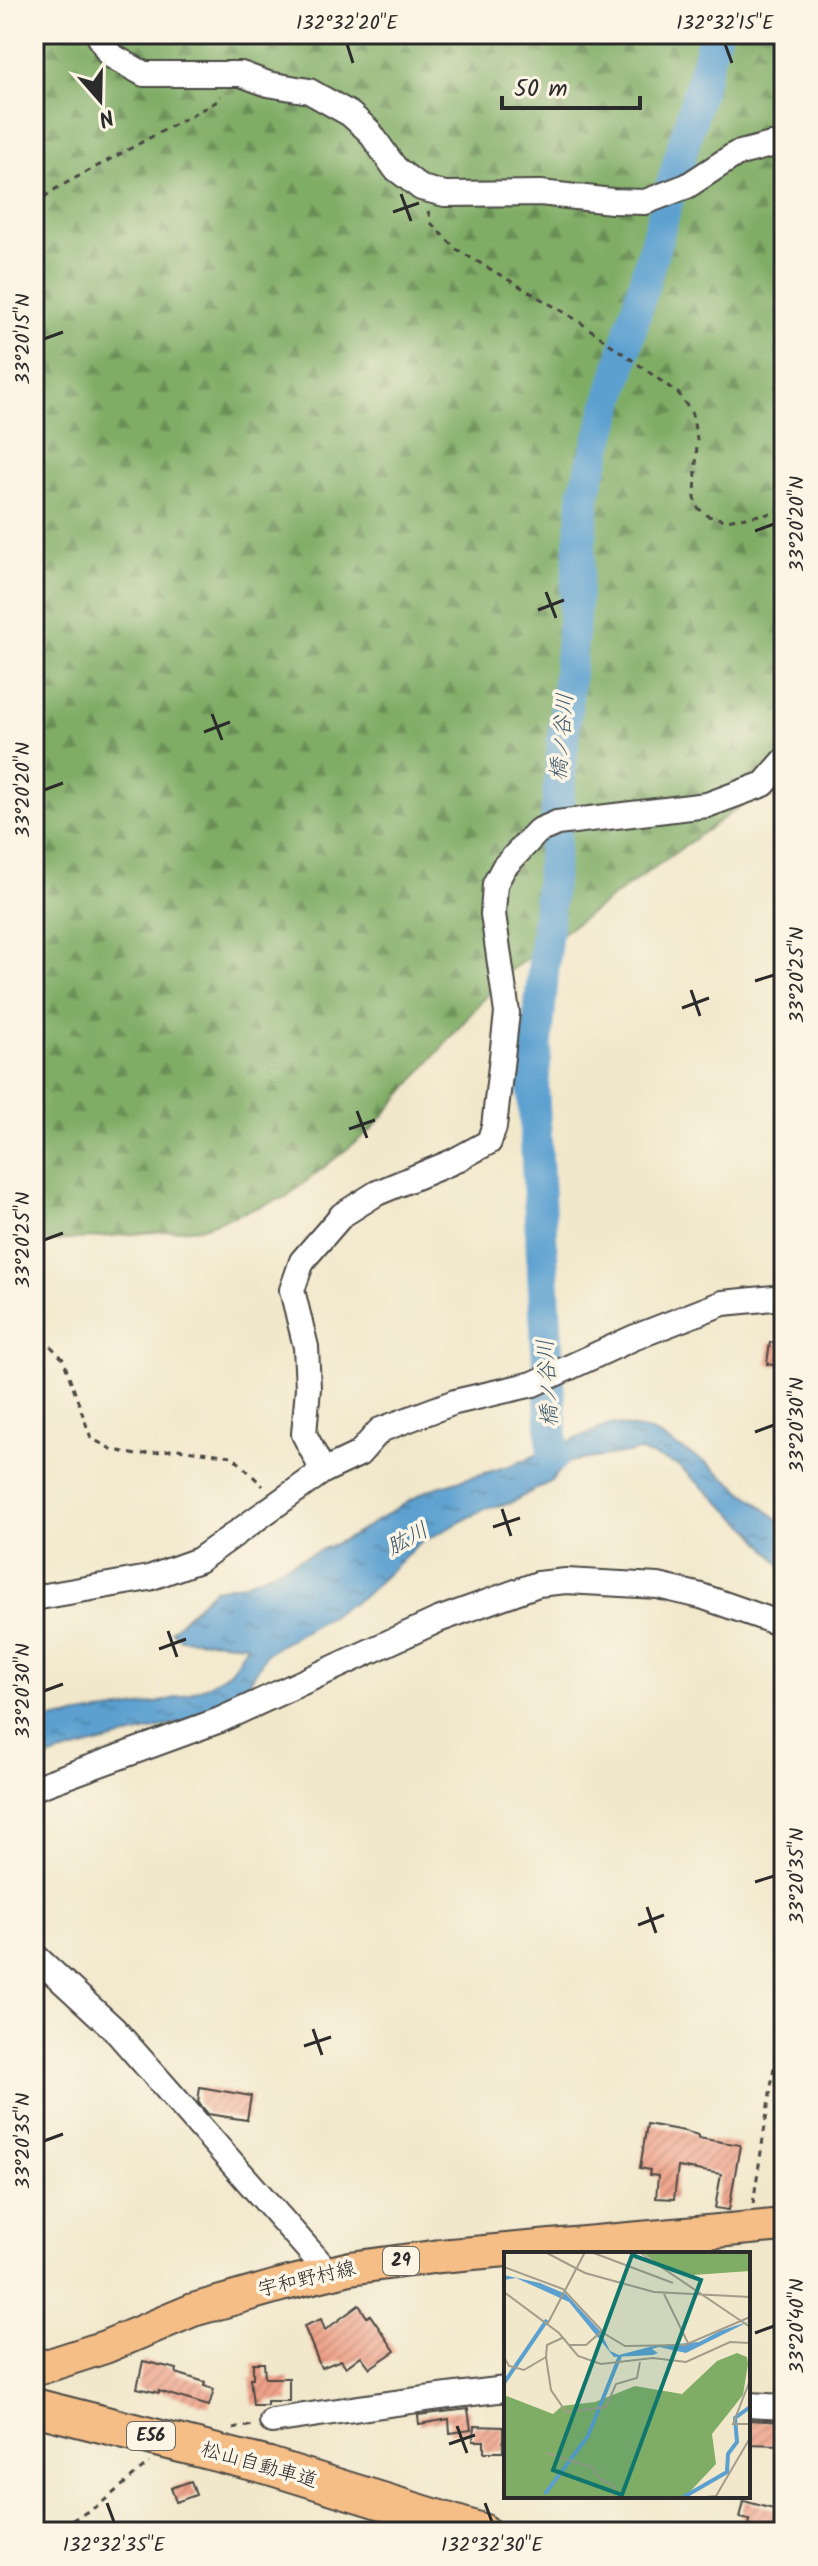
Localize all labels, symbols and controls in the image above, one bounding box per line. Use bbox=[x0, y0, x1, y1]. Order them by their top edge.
text: 132°32'20"E bbox=[296, 8, 399, 40]
text: 132°32'15"E bbox=[676, 8, 775, 40]
north arrow bbox=[60, 60, 140, 140]
scale bar bbox=[502, 60, 640, 110]
text: 50 m bbox=[514, 70, 568, 109]
text: N bbox=[93, 98, 118, 135]
text: 33°20'15"N bbox=[8, 293, 40, 385]
text: 33°20'20"N bbox=[782, 476, 814, 572]
water label: 橋ノ谷川 bbox=[542, 692, 584, 782]
text: 33°20'20"N bbox=[8, 742, 40, 838]
text: 33°20'25"N bbox=[782, 927, 814, 1023]
text: 33°20'25"N bbox=[8, 1192, 40, 1288]
water label: 橋ノ谷川 bbox=[529, 1338, 569, 1428]
text: 33°20'30"N bbox=[782, 1377, 814, 1473]
water label: 肱川 bbox=[380, 1514, 436, 1566]
text: 33°20'30"N bbox=[8, 1643, 40, 1739]
text: 33°20'35"N bbox=[782, 1828, 814, 1924]
text: 33°20'35"N bbox=[8, 2093, 40, 2189]
road number: 29 bbox=[383, 2247, 419, 2275]
inset map bbox=[504, 2252, 750, 2498]
street label: 宇和野村線 bbox=[255, 2253, 359, 2307]
text: 33°20'40"N bbox=[782, 2278, 814, 2374]
road number: E56 bbox=[127, 2422, 175, 2450]
street label: 松山自動車道 bbox=[197, 2434, 321, 2498]
text: 132°32'35"E bbox=[63, 2530, 167, 2562]
text: 132°32'30"E bbox=[441, 2530, 544, 2562]

